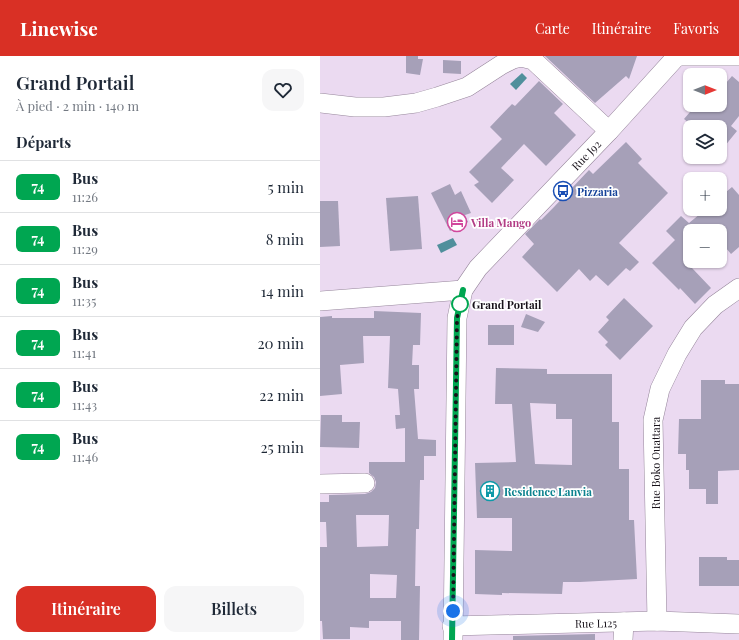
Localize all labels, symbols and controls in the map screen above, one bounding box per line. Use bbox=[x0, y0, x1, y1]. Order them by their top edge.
text: Linewise bbox=[20, 15, 98, 41]
text: Carte bbox=[535, 19, 570, 38]
text: Itinéraire bbox=[592, 19, 651, 38]
text: Favoris bbox=[673, 19, 719, 38]
north arrow bbox=[683, 68, 727, 112]
map controls bbox=[683, 68, 727, 268]
text: Grand Portail bbox=[16, 69, 134, 95]
button: heart bbox=[262, 69, 304, 111]
text: À pied · 2 min · 140 m bbox=[16, 97, 139, 114]
button: layers bbox=[683, 120, 727, 164]
text: Départs bbox=[16, 132, 71, 152]
street label: Rue J92 bbox=[568, 137, 604, 173]
text: Bus bbox=[72, 168, 98, 188]
button: + bbox=[683, 172, 727, 216]
text: 74 bbox=[31, 177, 45, 196]
text: 5 min bbox=[268, 177, 304, 197]
bus stop icon: Pizzaria bbox=[552, 180, 574, 202]
place label: Pizzaria bbox=[577, 184, 618, 199]
text: 11:26 bbox=[72, 188, 98, 205]
hotel icon: Villa Mango bbox=[446, 211, 468, 233]
place label: Villa Mango bbox=[470, 215, 531, 230]
text: Bus bbox=[72, 220, 98, 240]
button: − bbox=[683, 224, 727, 268]
text: 74 bbox=[31, 229, 45, 248]
text: 8 min bbox=[266, 229, 304, 249]
text: 11:29 bbox=[72, 240, 98, 257]
text: Bus bbox=[72, 272, 98, 292]
text: 74 bbox=[31, 281, 45, 300]
text: 14 min bbox=[261, 281, 304, 301]
text: 11:35 bbox=[72, 292, 96, 309]
marker: Grand Portail bbox=[451, 295, 469, 313]
place label: Grand Portail bbox=[472, 297, 542, 312]
text: Bus bbox=[72, 324, 98, 344]
text: 74 bbox=[31, 333, 45, 352]
text: 20 min bbox=[257, 333, 304, 353]
text: 11:41 bbox=[72, 344, 96, 361]
text: Bus bbox=[72, 376, 98, 396]
text: 74 bbox=[31, 385, 45, 404]
text: 22 min bbox=[259, 385, 304, 405]
text: 11:43 bbox=[72, 396, 97, 413]
street label: Rue Boko Ouattara bbox=[648, 416, 663, 509]
text: Bus bbox=[72, 428, 98, 448]
text: 74 bbox=[31, 437, 45, 456]
text: 25 min bbox=[260, 437, 304, 457]
text: 11:46 bbox=[72, 448, 98, 465]
building icon: Residence Lanvia bbox=[479, 480, 501, 502]
place label: Residence Lanvia bbox=[504, 484, 592, 499]
button: Itinéraire bbox=[16, 586, 156, 632]
button: Billets bbox=[164, 586, 304, 632]
your location bbox=[443, 601, 463, 621]
street label: Rue L125 bbox=[575, 615, 618, 631]

